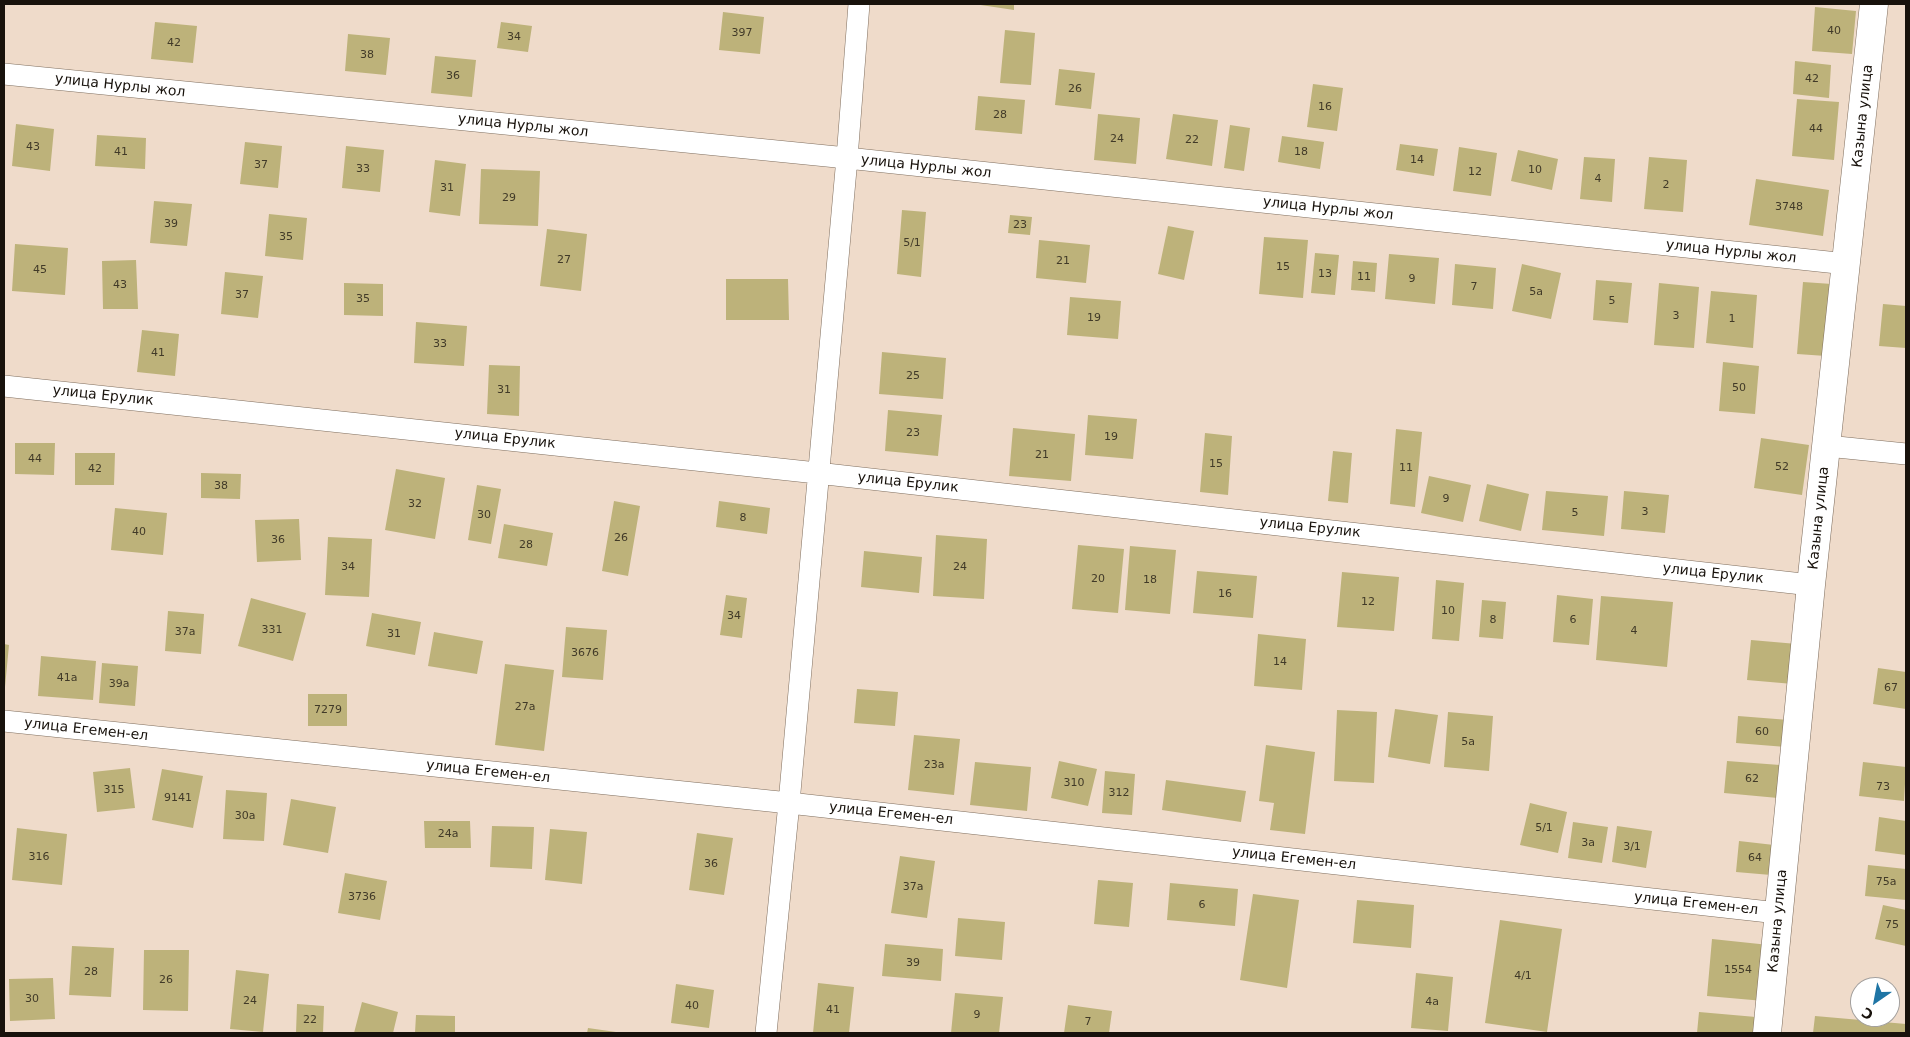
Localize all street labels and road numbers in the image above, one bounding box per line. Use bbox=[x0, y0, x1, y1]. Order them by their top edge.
street label: Казына улица bbox=[1849, 64, 1877, 168]
street label: улица Нурлы жол bbox=[54, 71, 186, 101]
street label: улица Нурлы жол bbox=[457, 111, 589, 141]
street label: улица Нурлы жол bbox=[860, 152, 992, 182]
street label: улица Нурлы жол bbox=[1262, 194, 1394, 224]
street label: улица Нурлы жол bbox=[1665, 237, 1797, 267]
street label: улица Ерулик bbox=[52, 382, 154, 410]
street label: улица Ерулик bbox=[454, 425, 556, 453]
street label: Казына улица bbox=[1805, 466, 1833, 570]
street label: улица Ерулик bbox=[857, 469, 959, 497]
street label: улица Ерулик bbox=[1259, 514, 1361, 542]
street label: улица Ерулик bbox=[1662, 560, 1764, 588]
street label: улица Егемен-ел bbox=[23, 715, 149, 745]
street label: улица Егемен-ел bbox=[425, 757, 551, 787]
street label: улица Егемен-ел bbox=[828, 799, 954, 829]
street label: улица Егемен-ел bbox=[1231, 844, 1357, 874]
street label: Казына улица bbox=[1765, 869, 1791, 973]
street label: улица Егемен-ел bbox=[1633, 889, 1759, 919]

